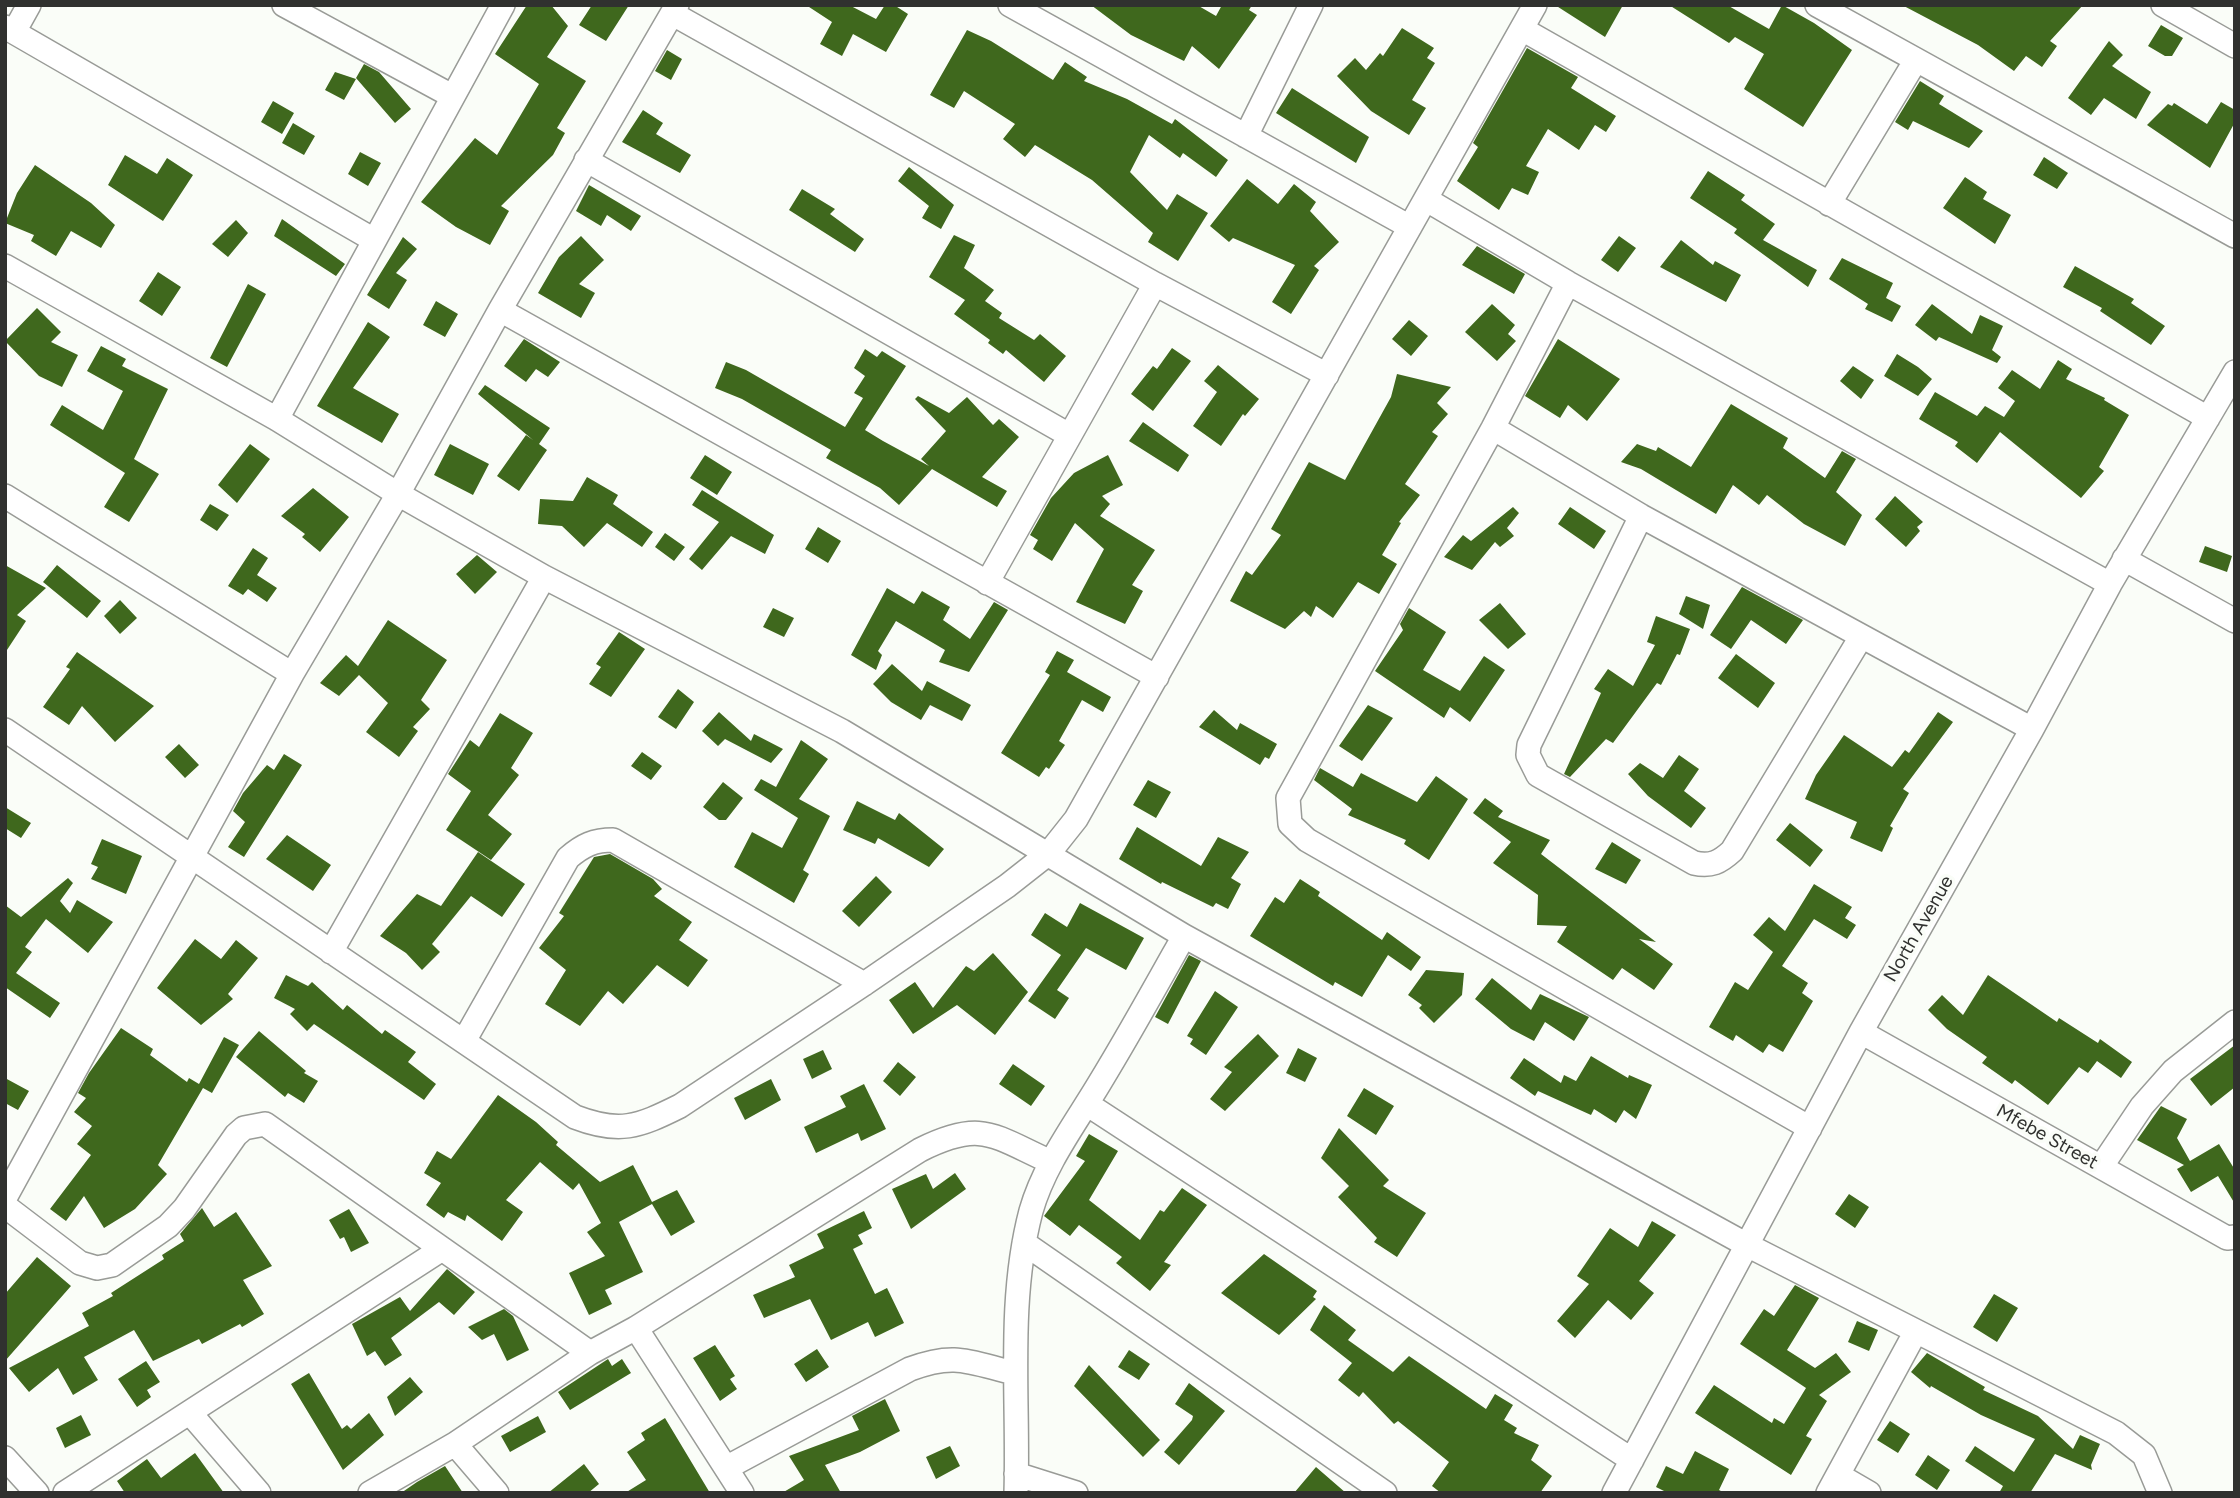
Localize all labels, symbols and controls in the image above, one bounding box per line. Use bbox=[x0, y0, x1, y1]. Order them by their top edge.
street label: North Avenue bbox=[1879, 872, 1959, 986]
street label: Mfebe Street bbox=[1992, 1100, 2102, 1174]

